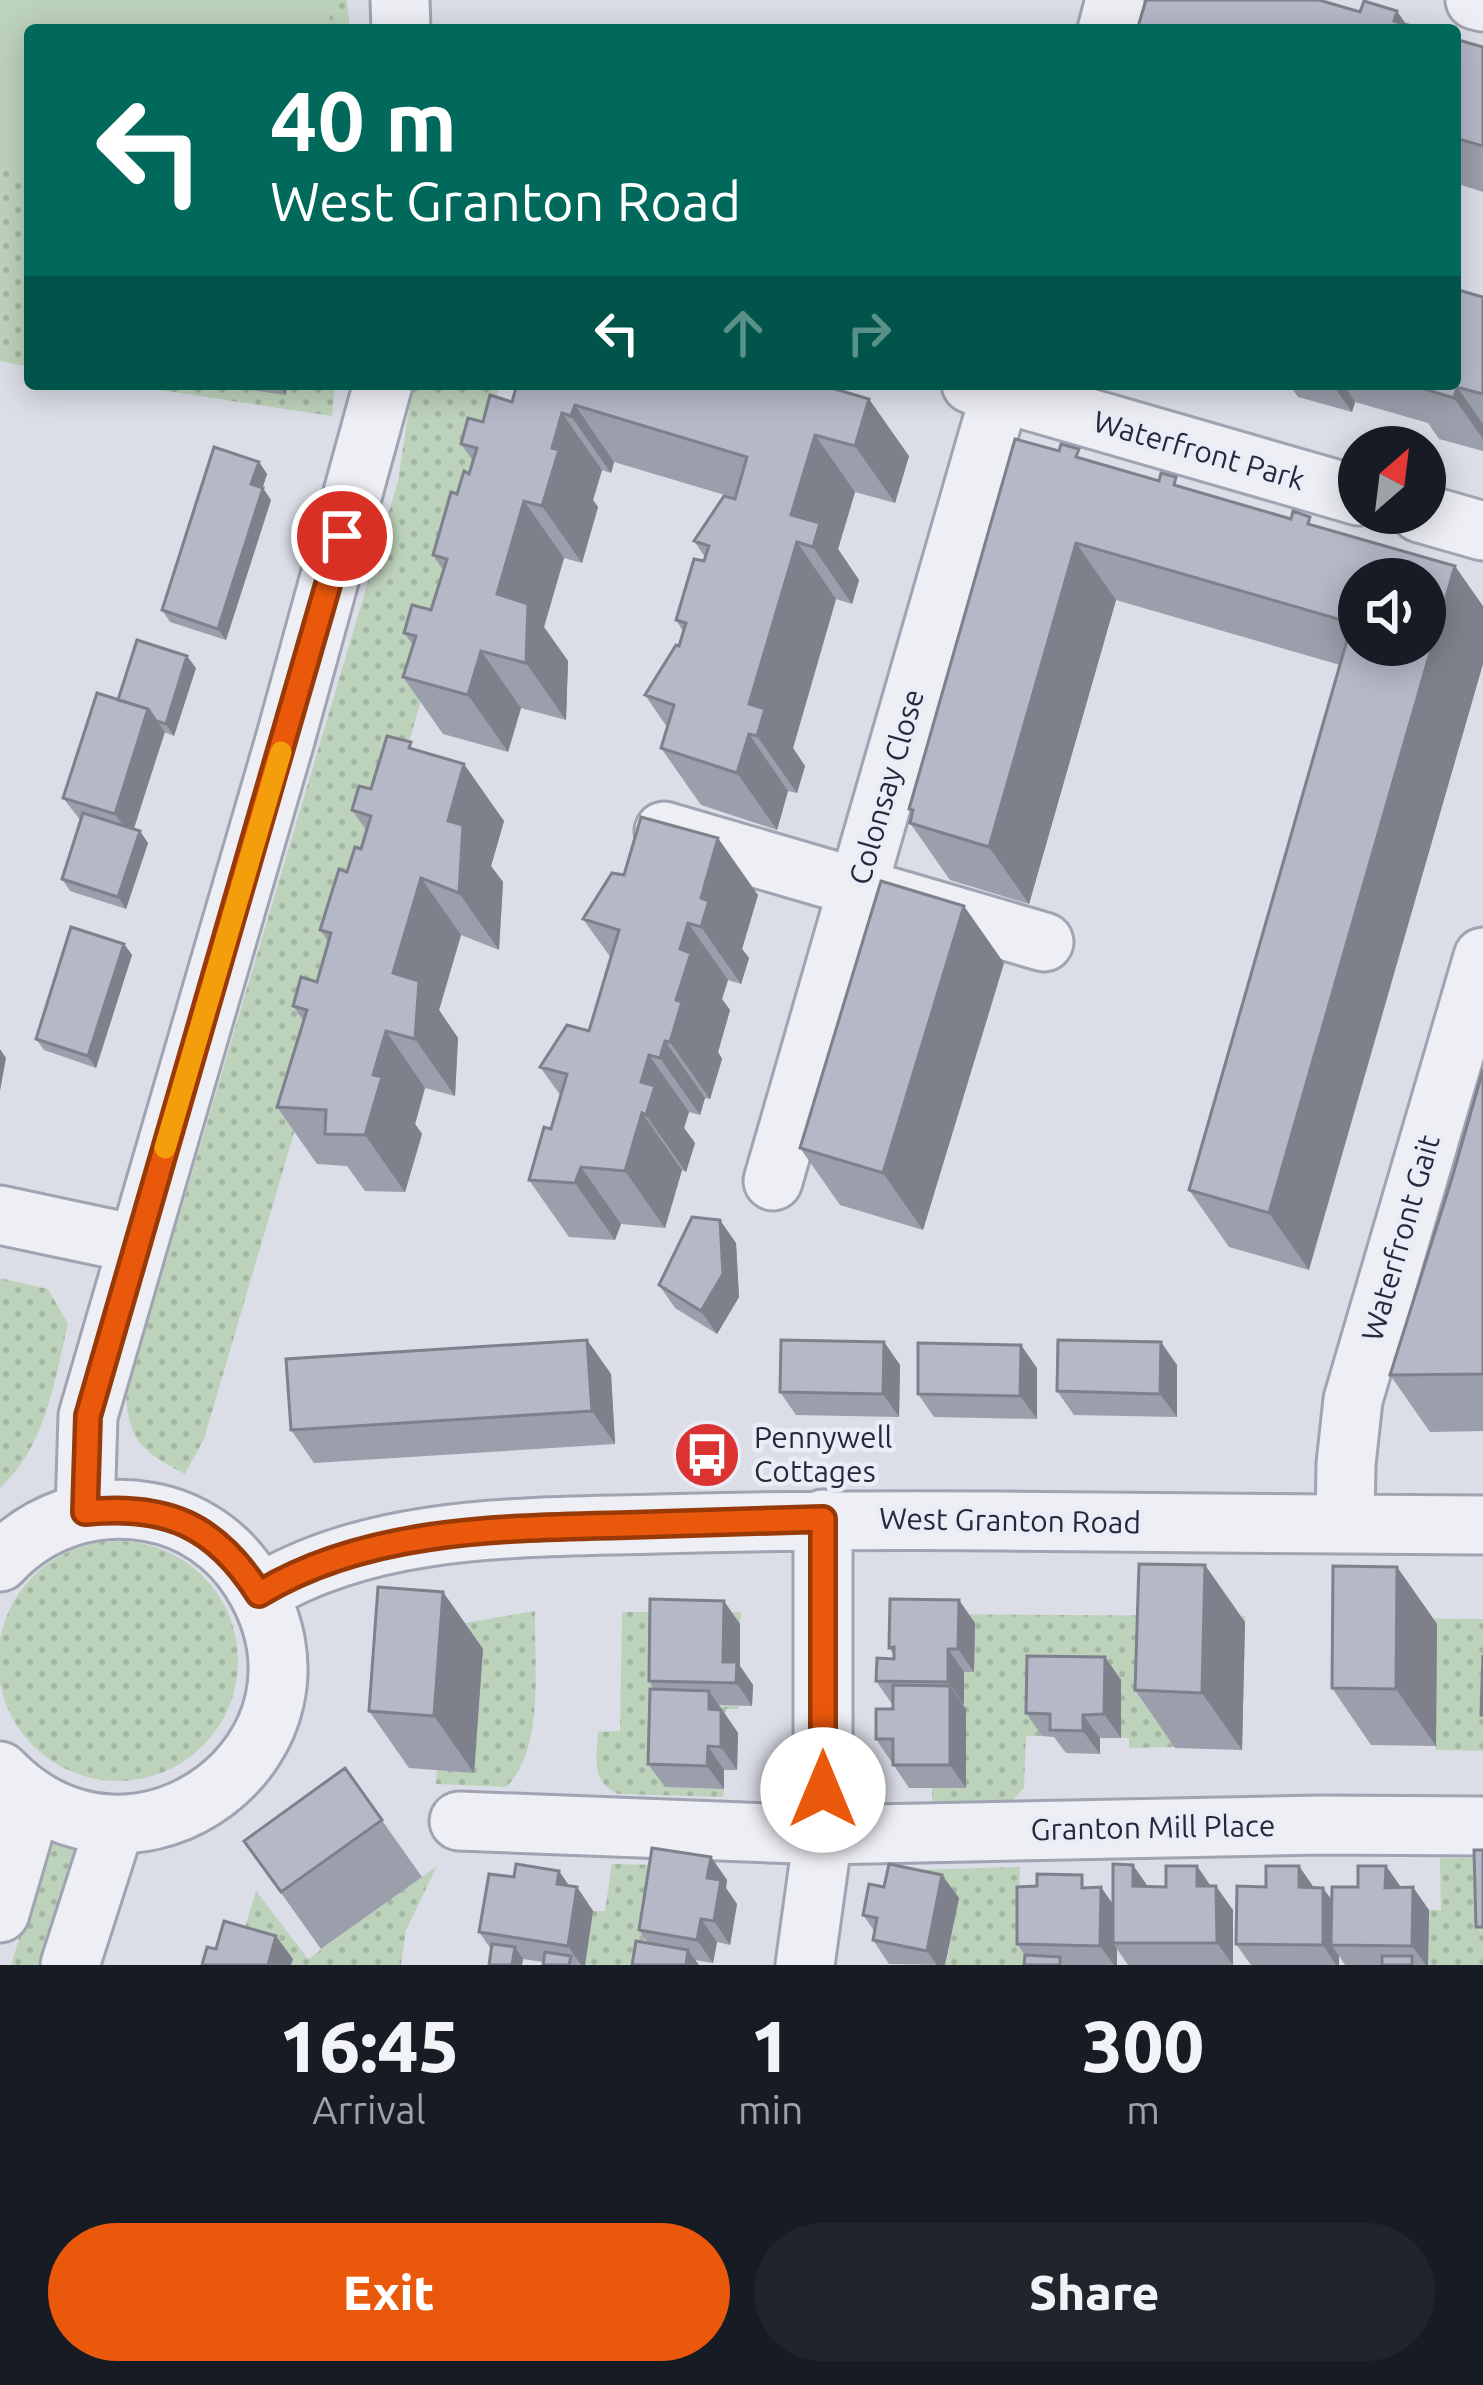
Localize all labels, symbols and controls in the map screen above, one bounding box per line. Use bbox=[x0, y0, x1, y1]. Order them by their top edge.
icon: left bbox=[72, 72, 228, 228]
text: 40 m bbox=[270, 73, 457, 167]
text: West Granton Road bbox=[270, 171, 741, 231]
icon: left bbox=[584, 300, 650, 366]
icon: ahead bbox=[710, 300, 776, 366]
icon: right bbox=[836, 300, 902, 366]
street label: Waterfront Park bbox=[1090, 404, 1309, 496]
north arrow bbox=[1338, 426, 1446, 534]
map controls bbox=[1338, 426, 1446, 666]
pin bbox=[291, 485, 393, 587]
icon: arrive bbox=[309, 503, 375, 569]
button: sound bbox=[1338, 558, 1446, 666]
street label: Colonsay Close bbox=[842, 685, 930, 888]
street label: Waterfront Gait bbox=[1354, 1131, 1446, 1345]
bus stop icon: Pennywell Cottages bbox=[672, 1420, 742, 1490]
place label: Pennywell Cottages bbox=[754, 1420, 893, 1488]
street label: West Granton Road bbox=[879, 1501, 1141, 1539]
position arrow bbox=[760, 1727, 886, 1853]
street label: Granton Mill Place bbox=[1030, 1808, 1276, 1846]
text: 16:45 bbox=[279, 2005, 459, 2086]
text: 1 bbox=[750, 2005, 791, 2086]
text: 300 bbox=[1082, 2005, 1204, 2086]
text: Arrival bbox=[312, 2088, 426, 2131]
text: min bbox=[738, 2088, 803, 2131]
text: m bbox=[1126, 2088, 1160, 2131]
button: Exit bbox=[48, 2223, 730, 2361]
button: Share bbox=[754, 2223, 1435, 2361]

